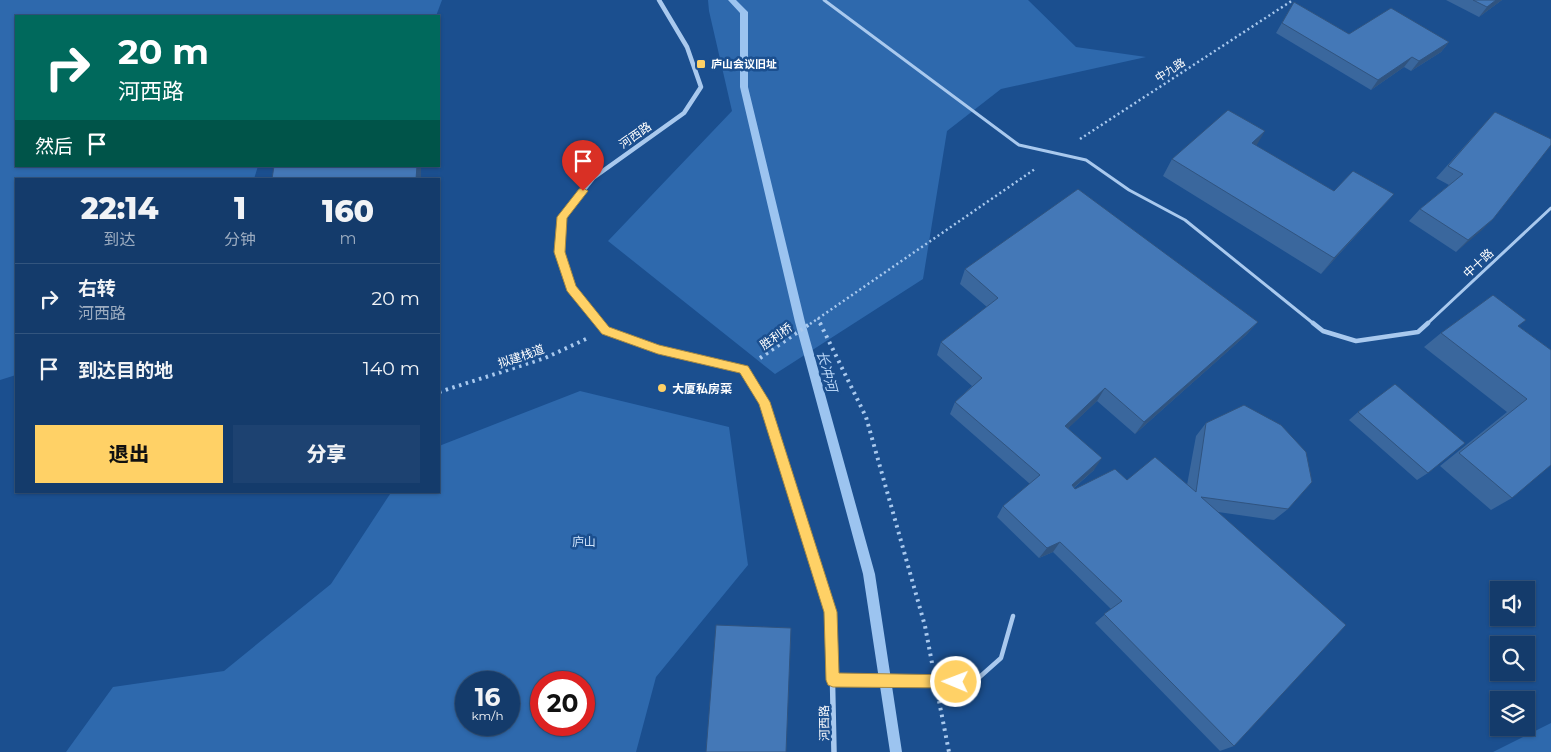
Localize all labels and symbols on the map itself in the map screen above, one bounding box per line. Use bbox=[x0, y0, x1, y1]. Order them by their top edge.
street label: 中九路 bbox=[1152, 55, 1188, 85]
place label: 庐山会议旧址 bbox=[711, 57, 777, 71]
marker: 庐山会议旧址 bbox=[695, 58, 707, 70]
street label: 河西路 bbox=[616, 119, 654, 151]
pin bbox=[562, 140, 604, 191]
street label: 中十路 bbox=[1460, 245, 1496, 281]
street label: 胜利桥 bbox=[757, 320, 795, 352]
street label: 拟建栈道 bbox=[496, 341, 546, 371]
water label: 长冲河 bbox=[813, 348, 842, 397]
place label: 大厦私房菜 bbox=[672, 381, 732, 396]
marker: 大厦私房菜 bbox=[656, 382, 668, 394]
park label: 庐山 bbox=[572, 534, 596, 549]
position arrow bbox=[929, 655, 981, 707]
speed limit sign: 20 bbox=[530, 671, 595, 736]
street label: 河西路 bbox=[816, 705, 832, 741]

